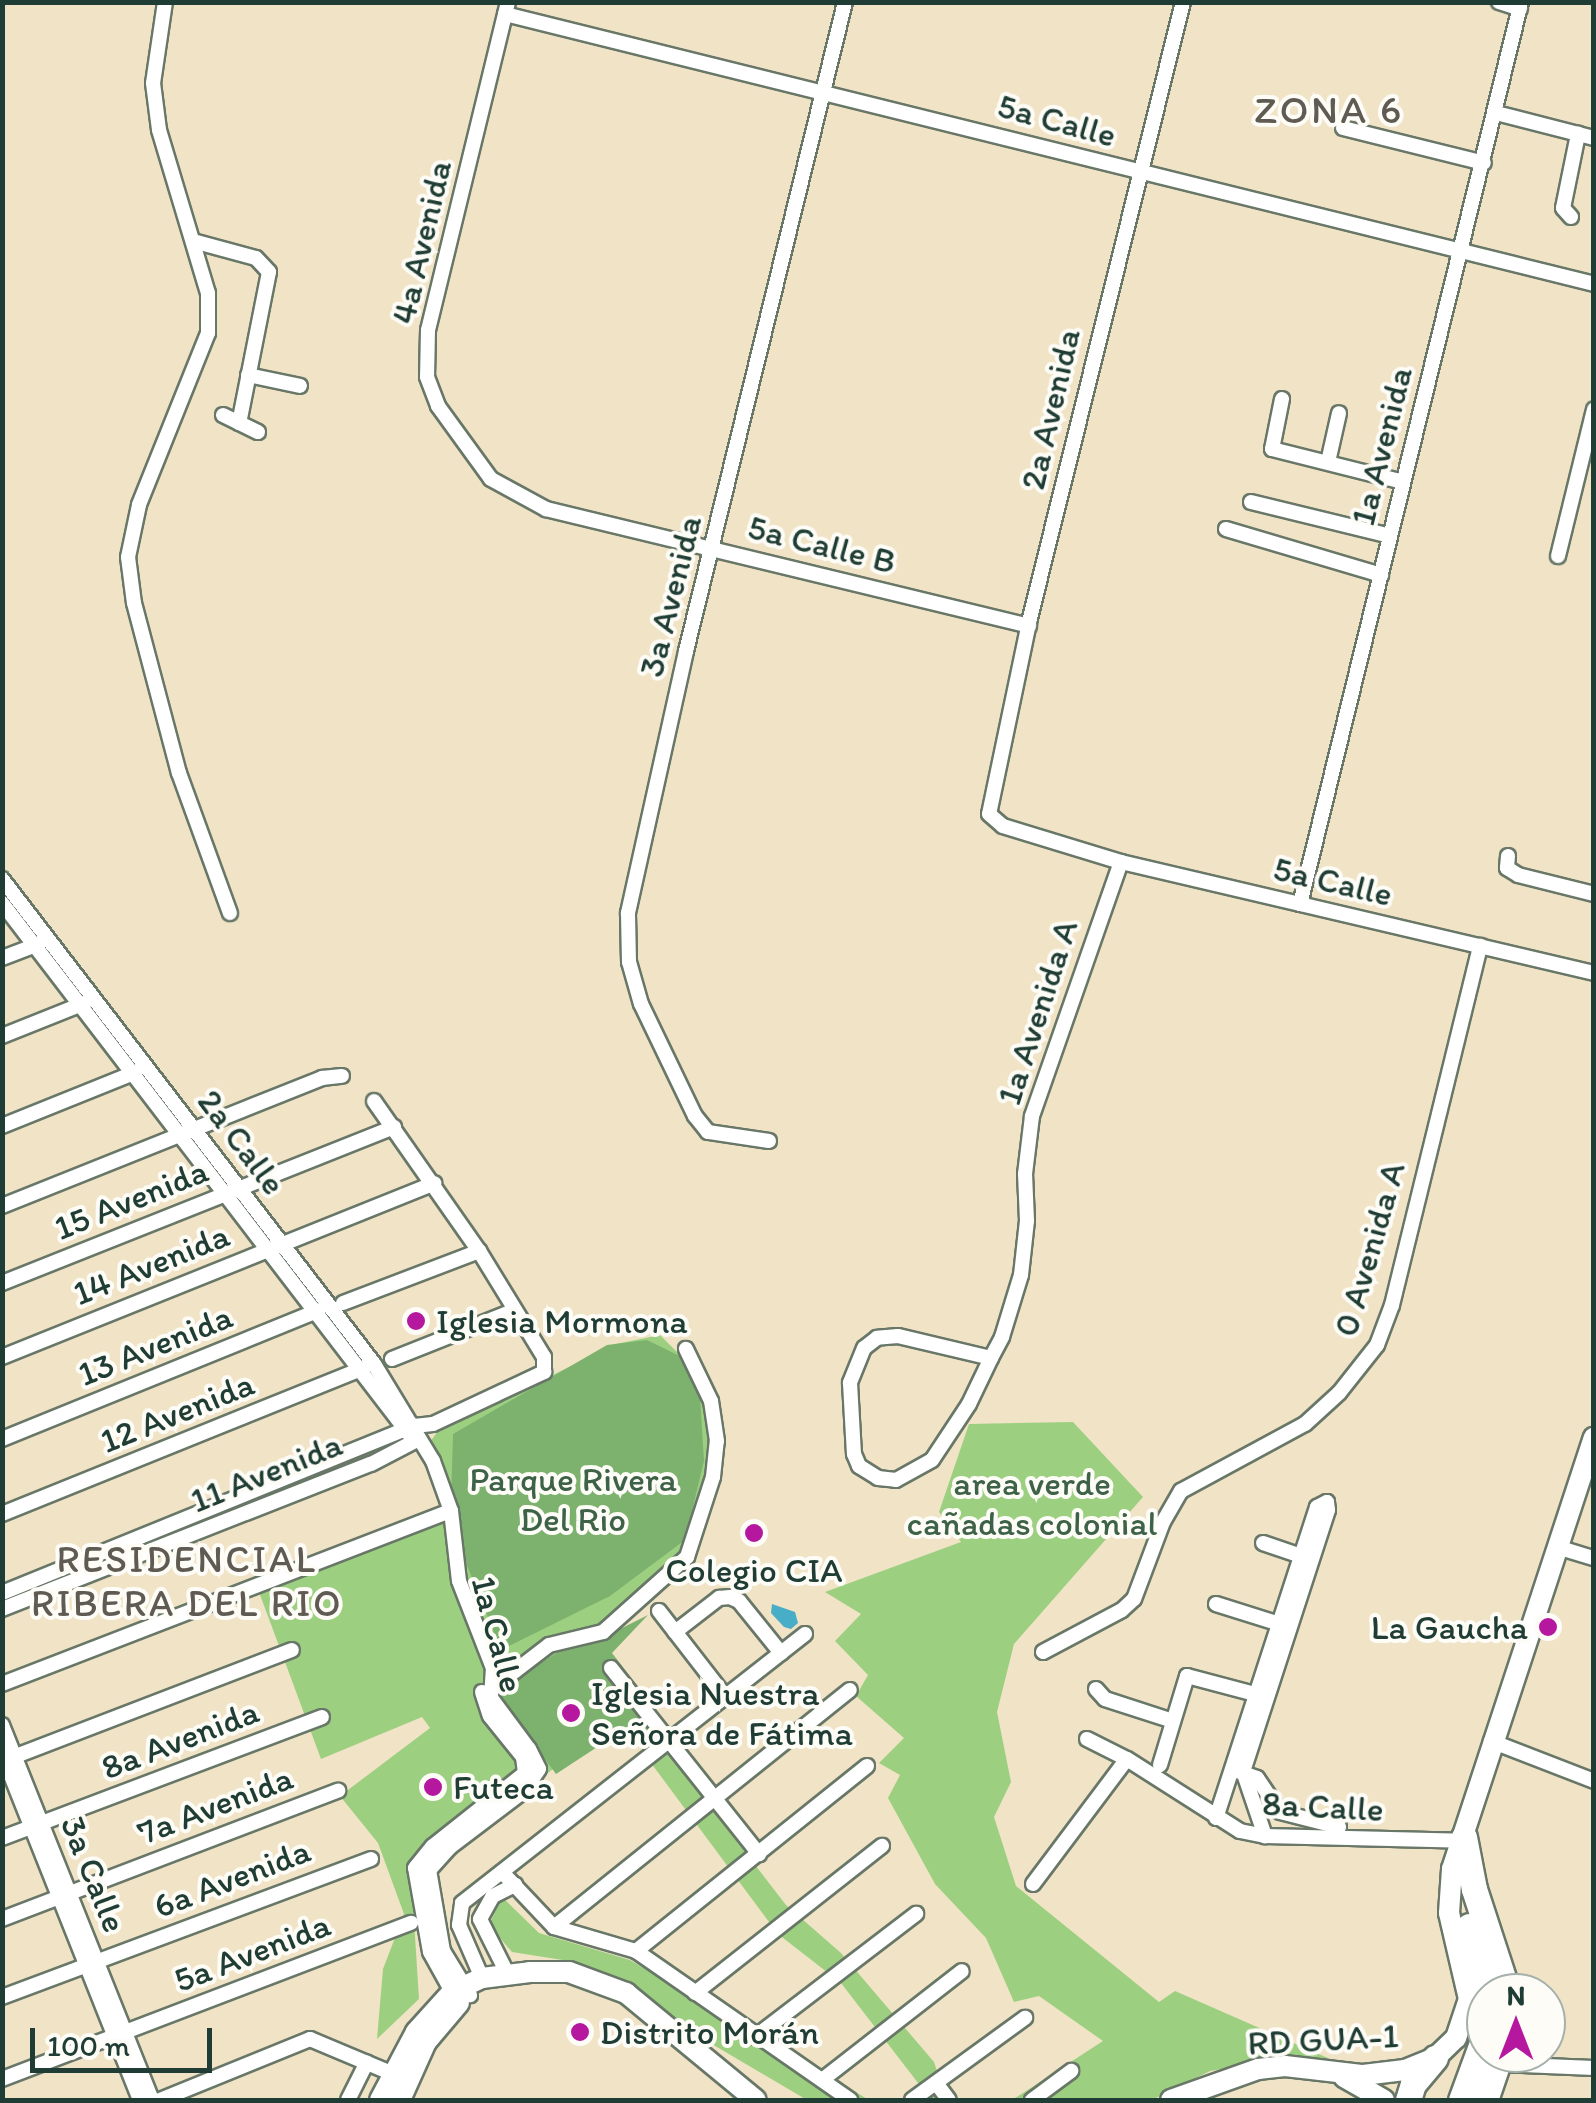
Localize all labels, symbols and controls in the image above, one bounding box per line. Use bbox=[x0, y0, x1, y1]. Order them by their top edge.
street label: 5a Calle bbox=[993, 84, 1121, 156]
district label: ZONA 6 bbox=[1254, 85, 1404, 133]
street label: 4a Avenida bbox=[382, 156, 460, 328]
street label: 2a Avenida bbox=[1011, 324, 1089, 494]
street label: 1a Avenida bbox=[1341, 362, 1421, 530]
street label: 5a Calle B bbox=[743, 505, 901, 583]
street label: 3a Avenida bbox=[630, 511, 710, 681]
street label: 5a Calle bbox=[1269, 847, 1397, 915]
street label: 1a Avenida A bbox=[987, 914, 1087, 1110]
street label: 2a Calle bbox=[189, 1081, 295, 1203]
street label: 15 Avenida bbox=[48, 1149, 214, 1249]
street label: 0 Avenida A bbox=[1324, 1157, 1414, 1341]
street label: 14 Avenida bbox=[67, 1214, 235, 1314]
street label: 13 Avenida bbox=[72, 1295, 238, 1395]
place label: Iglesia Mormona bbox=[436, 1300, 688, 1342]
marker: Iglesia Mormona bbox=[405, 1310, 427, 1332]
street label: 12 Avenida bbox=[94, 1362, 260, 1462]
street label: 11 Avenida bbox=[184, 1423, 348, 1521]
park label: Parque Rivera Del Rio bbox=[469, 1458, 677, 1540]
park label: area verde cañadas colonial bbox=[906, 1462, 1158, 1544]
marker: Colegio CIA bbox=[743, 1522, 765, 1544]
district label: RESIDENCIAL RIBERA DEL RIO bbox=[31, 1537, 343, 1626]
place label: Colegio CIA bbox=[665, 1549, 843, 1591]
street label: 1a Calle bbox=[462, 1571, 534, 1697]
place label: La Gaucha bbox=[1370, 1606, 1528, 1648]
marker: La Gaucha bbox=[1537, 1616, 1559, 1638]
place label: Iglesia Nuestra Señora de Fátima bbox=[591, 1672, 851, 1754]
street label: 8a Avenida bbox=[95, 1690, 265, 1788]
marker: Iglesia Nuestra Señora de Fátima bbox=[560, 1702, 582, 1724]
street label: 7a Avenida bbox=[131, 1756, 299, 1854]
place label: Futeca bbox=[453, 1766, 554, 1808]
marker: Futeca bbox=[422, 1776, 444, 1798]
street label: 8a Calle bbox=[1261, 1782, 1385, 1830]
street label: 3a Calle bbox=[52, 1809, 136, 1939]
street label: 6a Avenida bbox=[148, 1829, 316, 1927]
street label: 5a Avenida bbox=[168, 1903, 336, 2001]
north arrow bbox=[1466, 1973, 1566, 2073]
text: N bbox=[1507, 1978, 1525, 2012]
scale bar bbox=[35, 2008, 218, 2070]
place label: Distrito Morán bbox=[600, 2011, 819, 2053]
street label: RD GUA-1 bbox=[1246, 2014, 1400, 2064]
marker: Distrito Morán bbox=[569, 2021, 591, 2043]
text: 100 m bbox=[47, 2027, 130, 2064]

